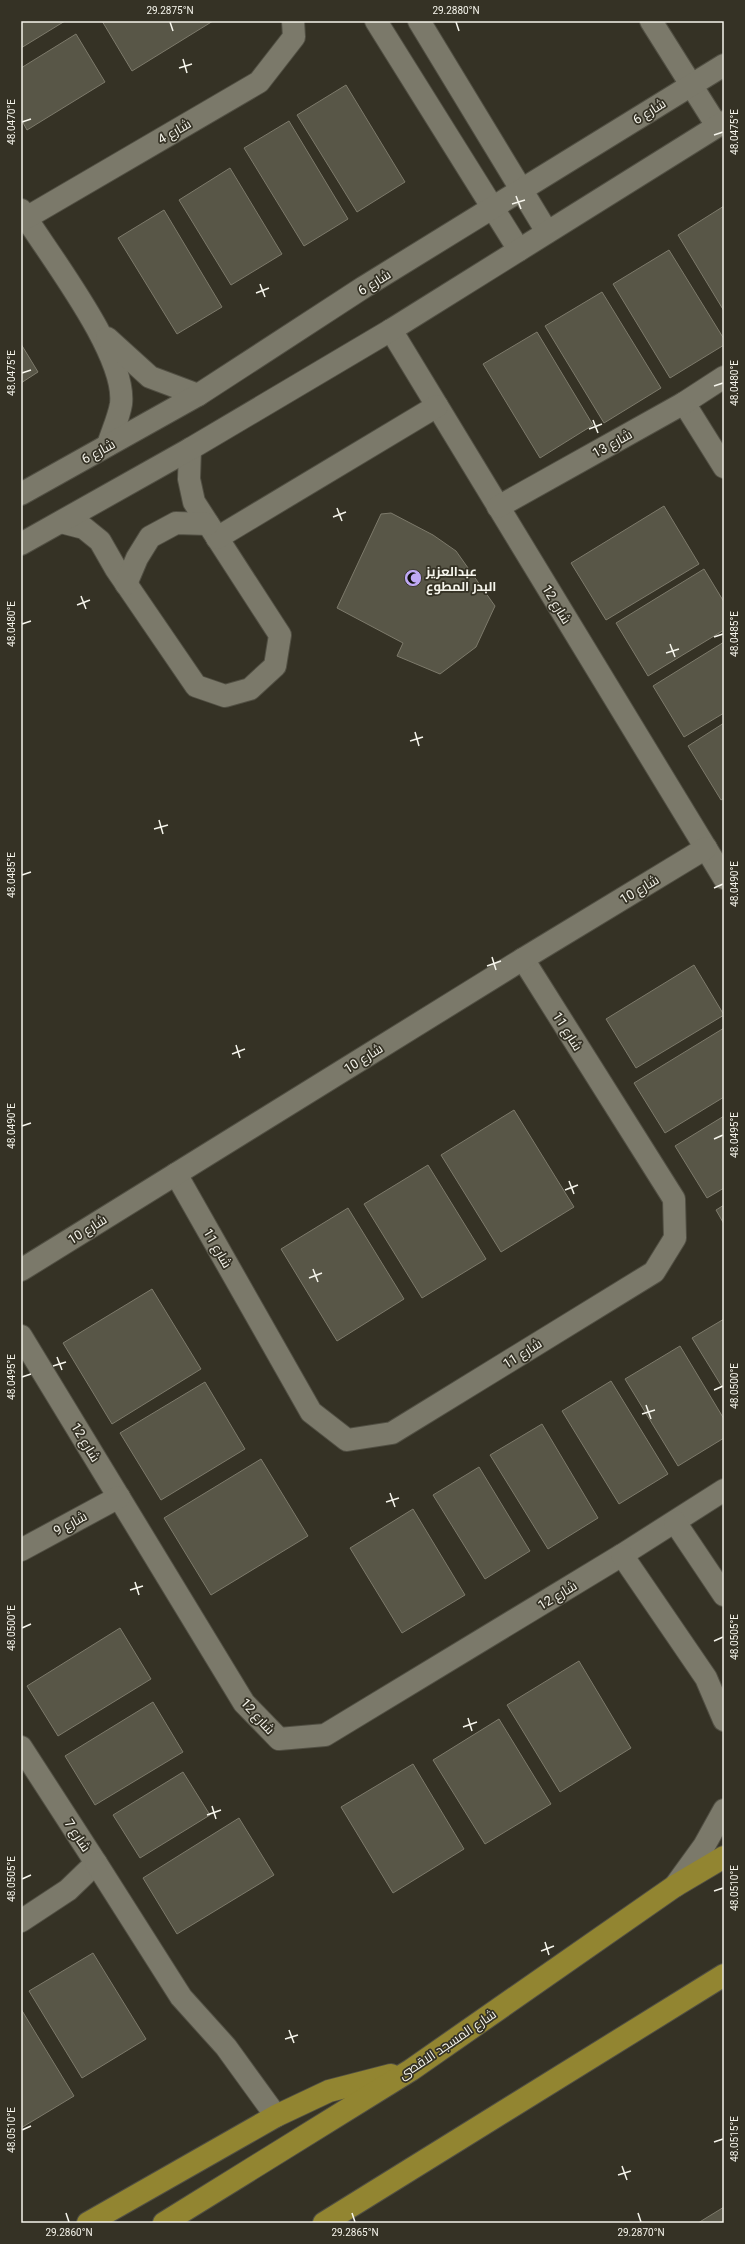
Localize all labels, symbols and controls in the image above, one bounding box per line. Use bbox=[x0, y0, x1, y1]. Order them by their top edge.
text: 29.2875°N bbox=[146, 5, 194, 16]
text: 29.2880°N bbox=[432, 5, 480, 16]
street label: شارع 6 bbox=[630, 96, 669, 128]
text: 48.0470°E bbox=[6, 99, 17, 145]
text: 48.0475°E bbox=[729, 109, 740, 155]
street label: شارع 4 bbox=[155, 116, 194, 148]
street label: شارع 6 bbox=[355, 267, 394, 299]
text: 48.0475°E bbox=[6, 350, 17, 396]
text: 48.0480°E bbox=[729, 360, 740, 406]
street label: شارع 13 bbox=[590, 426, 635, 461]
street label: شارع 6 bbox=[79, 436, 118, 468]
place label: عبدالعزيز البدر المطوع bbox=[425, 564, 496, 595]
mosque icon: عبدالعزيز البدر المطوع bbox=[403, 568, 423, 588]
street label: شارع 12 bbox=[538, 582, 574, 627]
text: 48.0480°E bbox=[6, 601, 17, 647]
text: 48.0485°E bbox=[729, 611, 740, 657]
text: 48.0485°E bbox=[6, 852, 17, 898]
text: 48.0490°E bbox=[729, 861, 740, 907]
street label: شارع 10 bbox=[617, 872, 662, 908]
street label: شارع 11 bbox=[549, 1009, 585, 1054]
street label: شارع 10 bbox=[341, 1041, 386, 1077]
text: 48.0490°E bbox=[6, 1103, 17, 1149]
text: 48.0495°E bbox=[729, 1112, 740, 1158]
street label: شارع 10 bbox=[65, 1212, 110, 1248]
street label: شارع 11 bbox=[199, 1226, 235, 1271]
street label: شارع 11 bbox=[500, 1336, 545, 1372]
text: 48.0495°E bbox=[6, 1354, 17, 1400]
text: 48.0500°E bbox=[729, 1363, 740, 1409]
street label: شارع 12 bbox=[67, 1420, 103, 1465]
street label: شارع 9 bbox=[51, 1508, 90, 1539]
street label: شارع 12 bbox=[535, 1578, 580, 1614]
text: 48.0500°E bbox=[6, 1605, 17, 1651]
text: 48.0505°E bbox=[729, 1614, 740, 1660]
street label: شارع 12 bbox=[237, 1695, 278, 1738]
street label: شارع 7 bbox=[61, 1816, 94, 1855]
text: 48.0505°E bbox=[6, 1856, 17, 1902]
text: 48.0510°E bbox=[729, 1865, 740, 1911]
street label: شارع المسجد الاقصى bbox=[396, 2006, 499, 2083]
text: 48.0510°E bbox=[6, 2107, 17, 2153]
text: 48.0515°E bbox=[729, 2116, 740, 2162]
text: 29.2860°N bbox=[45, 2227, 93, 2238]
text: 29.2865°N bbox=[331, 2227, 379, 2238]
text: 29.2870°N bbox=[617, 2227, 665, 2238]

